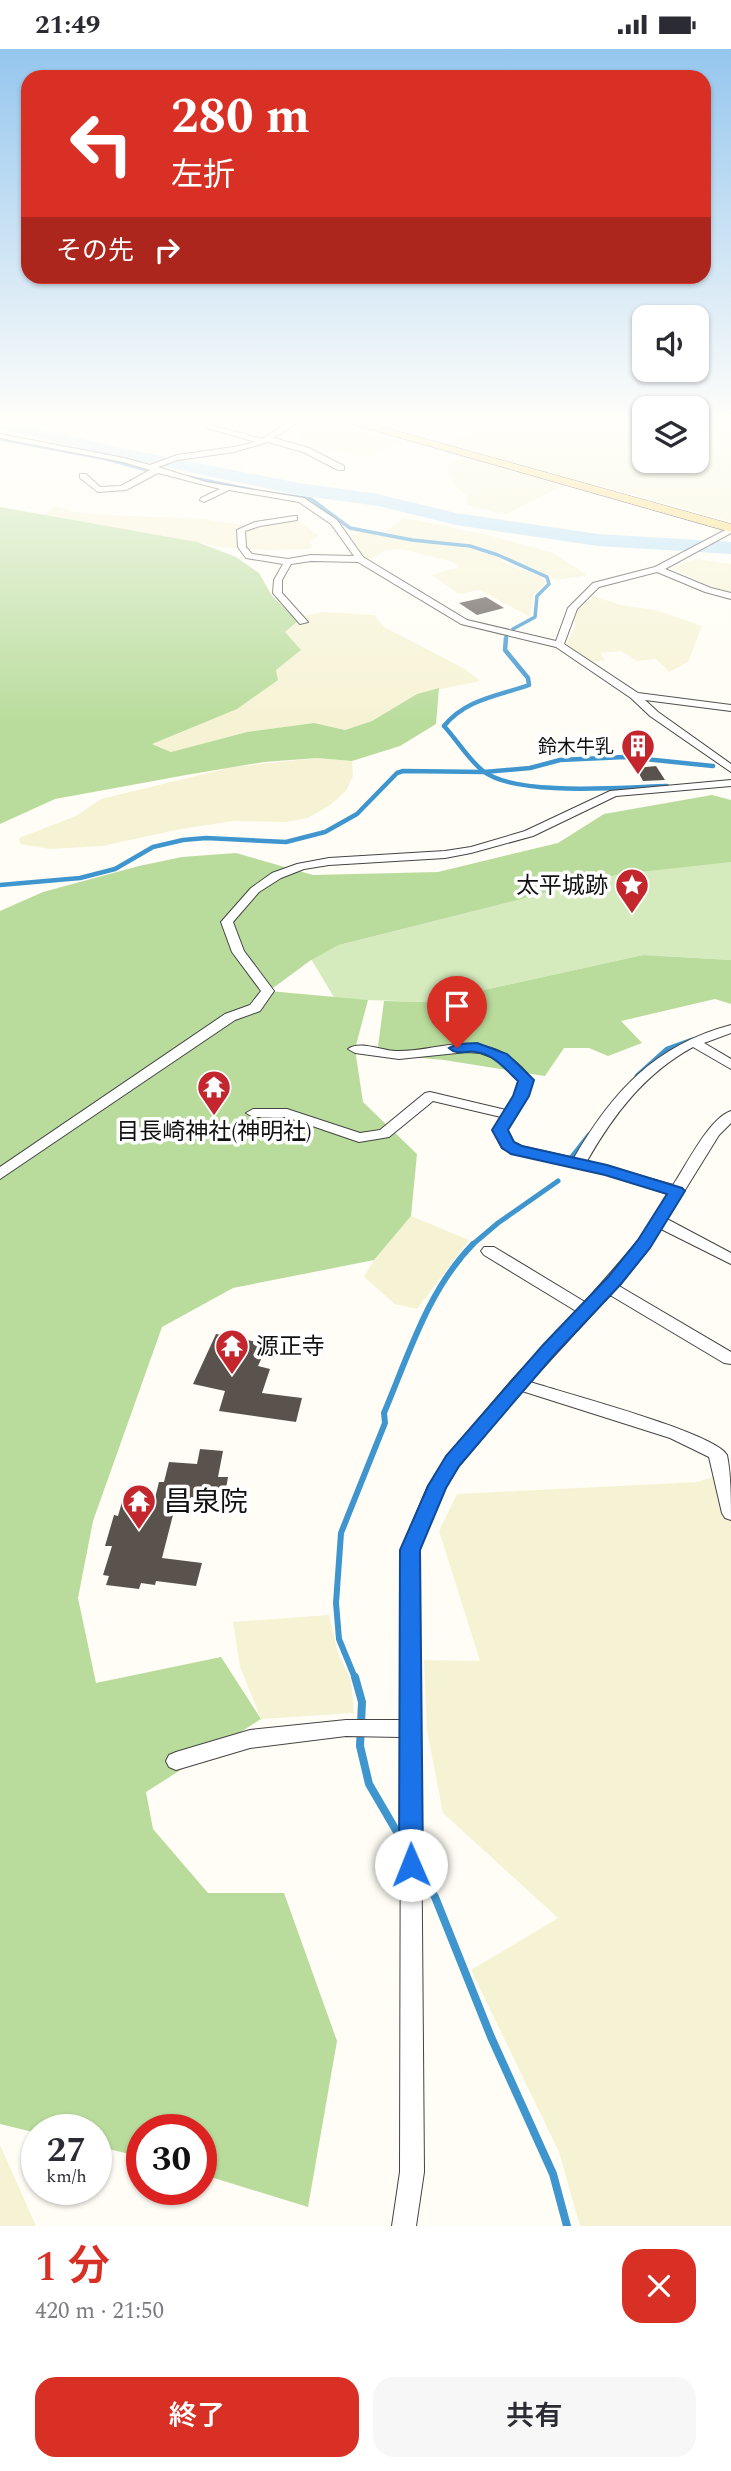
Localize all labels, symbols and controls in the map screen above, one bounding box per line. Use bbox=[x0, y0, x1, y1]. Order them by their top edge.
text: 21:49 bbox=[35, 5, 100, 45]
text: 280 m bbox=[171, 80, 310, 155]
icon: left bbox=[56, 98, 147, 189]
text: 左折 bbox=[171, 151, 235, 200]
text: その先 bbox=[56, 231, 134, 271]
icon: right bbox=[148, 231, 186, 269]
map controls bbox=[632, 305, 709, 473]
button: sound bbox=[632, 305, 709, 382]
button: layers bbox=[632, 396, 709, 473]
building icon: 鈴木牛乳 bbox=[619, 727, 657, 776]
place label: 鈴木牛乳 bbox=[538, 733, 614, 762]
place icon: 太平城跡 bbox=[613, 866, 651, 915]
place label: 太平城跡 bbox=[516, 869, 608, 904]
pin bbox=[427, 976, 487, 1048]
icon: arrive bbox=[438, 987, 476, 1025]
temple icon: 目長崎神社(神明社) bbox=[195, 1068, 233, 1117]
place label: 目長崎神社(神明社) bbox=[116, 1115, 312, 1150]
temple icon: 源正寺 bbox=[213, 1327, 251, 1376]
place label: 源正寺 bbox=[256, 1330, 325, 1365]
place label: 昌泉院 bbox=[164, 1481, 248, 1524]
temple icon: 昌泉院 bbox=[120, 1482, 158, 1531]
position arrow bbox=[374, 1828, 448, 1902]
speed limit sign: 30 bbox=[126, 2114, 217, 2205]
text: 27 bbox=[47, 2124, 86, 2177]
text: km/h bbox=[46, 2163, 87, 2190]
text: 1 分 bbox=[35, 2236, 110, 2299]
button: close bbox=[622, 2249, 696, 2323]
text: 420 m · 21:50 bbox=[35, 2294, 164, 2329]
button: 終了 bbox=[35, 2377, 359, 2457]
button: 共有 bbox=[373, 2377, 696, 2457]

